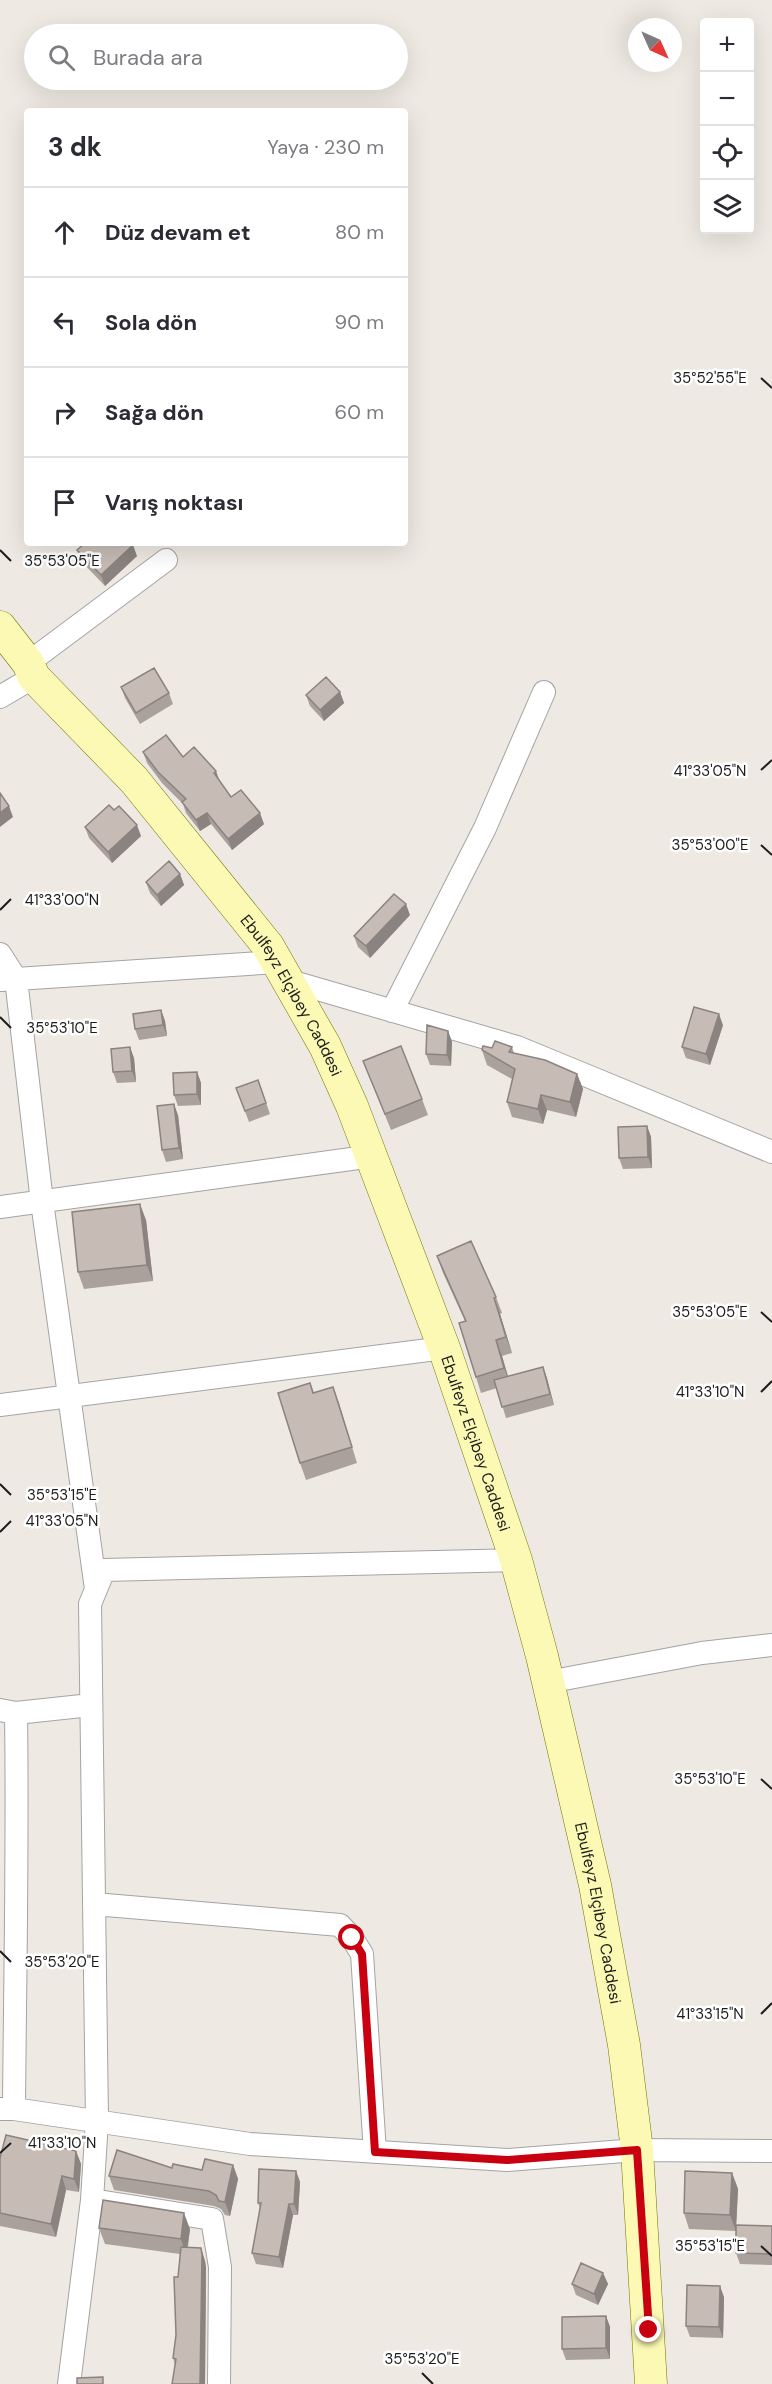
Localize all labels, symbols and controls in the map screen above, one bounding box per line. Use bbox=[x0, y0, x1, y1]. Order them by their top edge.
north arrow bbox=[628, 18, 682, 72]
map controls bbox=[700, 18, 754, 234]
button: + bbox=[700, 18, 754, 72]
search box bbox=[24, 24, 408, 90]
icon: search bbox=[45, 41, 78, 74]
text: Burada ara bbox=[93, 43, 203, 72]
button: − bbox=[700, 72, 754, 126]
button: locate bbox=[700, 126, 754, 180]
text: 3 dk bbox=[48, 130, 102, 164]
text: Yaya · 230 m bbox=[267, 134, 384, 160]
button: layers bbox=[700, 180, 754, 234]
icon: ahead bbox=[48, 216, 81, 249]
text: Düz devam et bbox=[105, 218, 250, 247]
text: 80 m bbox=[335, 219, 384, 245]
icon: left bbox=[48, 306, 81, 339]
text: Sola dön bbox=[105, 308, 197, 337]
text: 90 m bbox=[335, 309, 384, 335]
text: 35°52'55"E bbox=[673, 368, 747, 388]
icon: right bbox=[48, 396, 81, 429]
text: Sağa dön bbox=[105, 398, 204, 427]
text: 60 m bbox=[335, 399, 384, 425]
icon: arrive bbox=[48, 486, 81, 519]
text: Varış noktası bbox=[105, 488, 243, 517]
text: 35°53'05"E bbox=[24, 551, 100, 571]
text: 41°33'05"N bbox=[674, 761, 746, 781]
text: 35°53'00"E bbox=[672, 835, 748, 855]
text: 41°33'00"N bbox=[25, 890, 99, 910]
street label: Ebulfeyz Elçibey Caddesi bbox=[236, 910, 347, 1079]
text: 35°53'10"E bbox=[26, 1018, 98, 1038]
text: 35°53'05"E bbox=[672, 1302, 748, 1322]
street label: Ebulfeyz Elçibey Caddesi bbox=[436, 1353, 515, 1534]
text: 41°33'10"N bbox=[676, 1382, 744, 1402]
text: 35°53'15"E bbox=[27, 1485, 97, 1505]
text: 41°33'05"N bbox=[26, 1511, 98, 1531]
text: 35°53'10"E bbox=[674, 1769, 746, 1789]
street label: Ebulfeyz Elçibey Caddesi bbox=[570, 1820, 626, 2005]
route start bbox=[338, 1924, 364, 1950]
text: 35°53'20"E bbox=[24, 1952, 100, 1972]
text: 41°33'15"N bbox=[676, 2004, 744, 2024]
text: 41°33'10"N bbox=[28, 2133, 96, 2153]
text: 35°53'15"E bbox=[675, 2236, 745, 2256]
route end bbox=[635, 2316, 661, 2342]
text: 35°53'20"E bbox=[384, 2349, 460, 2369]

